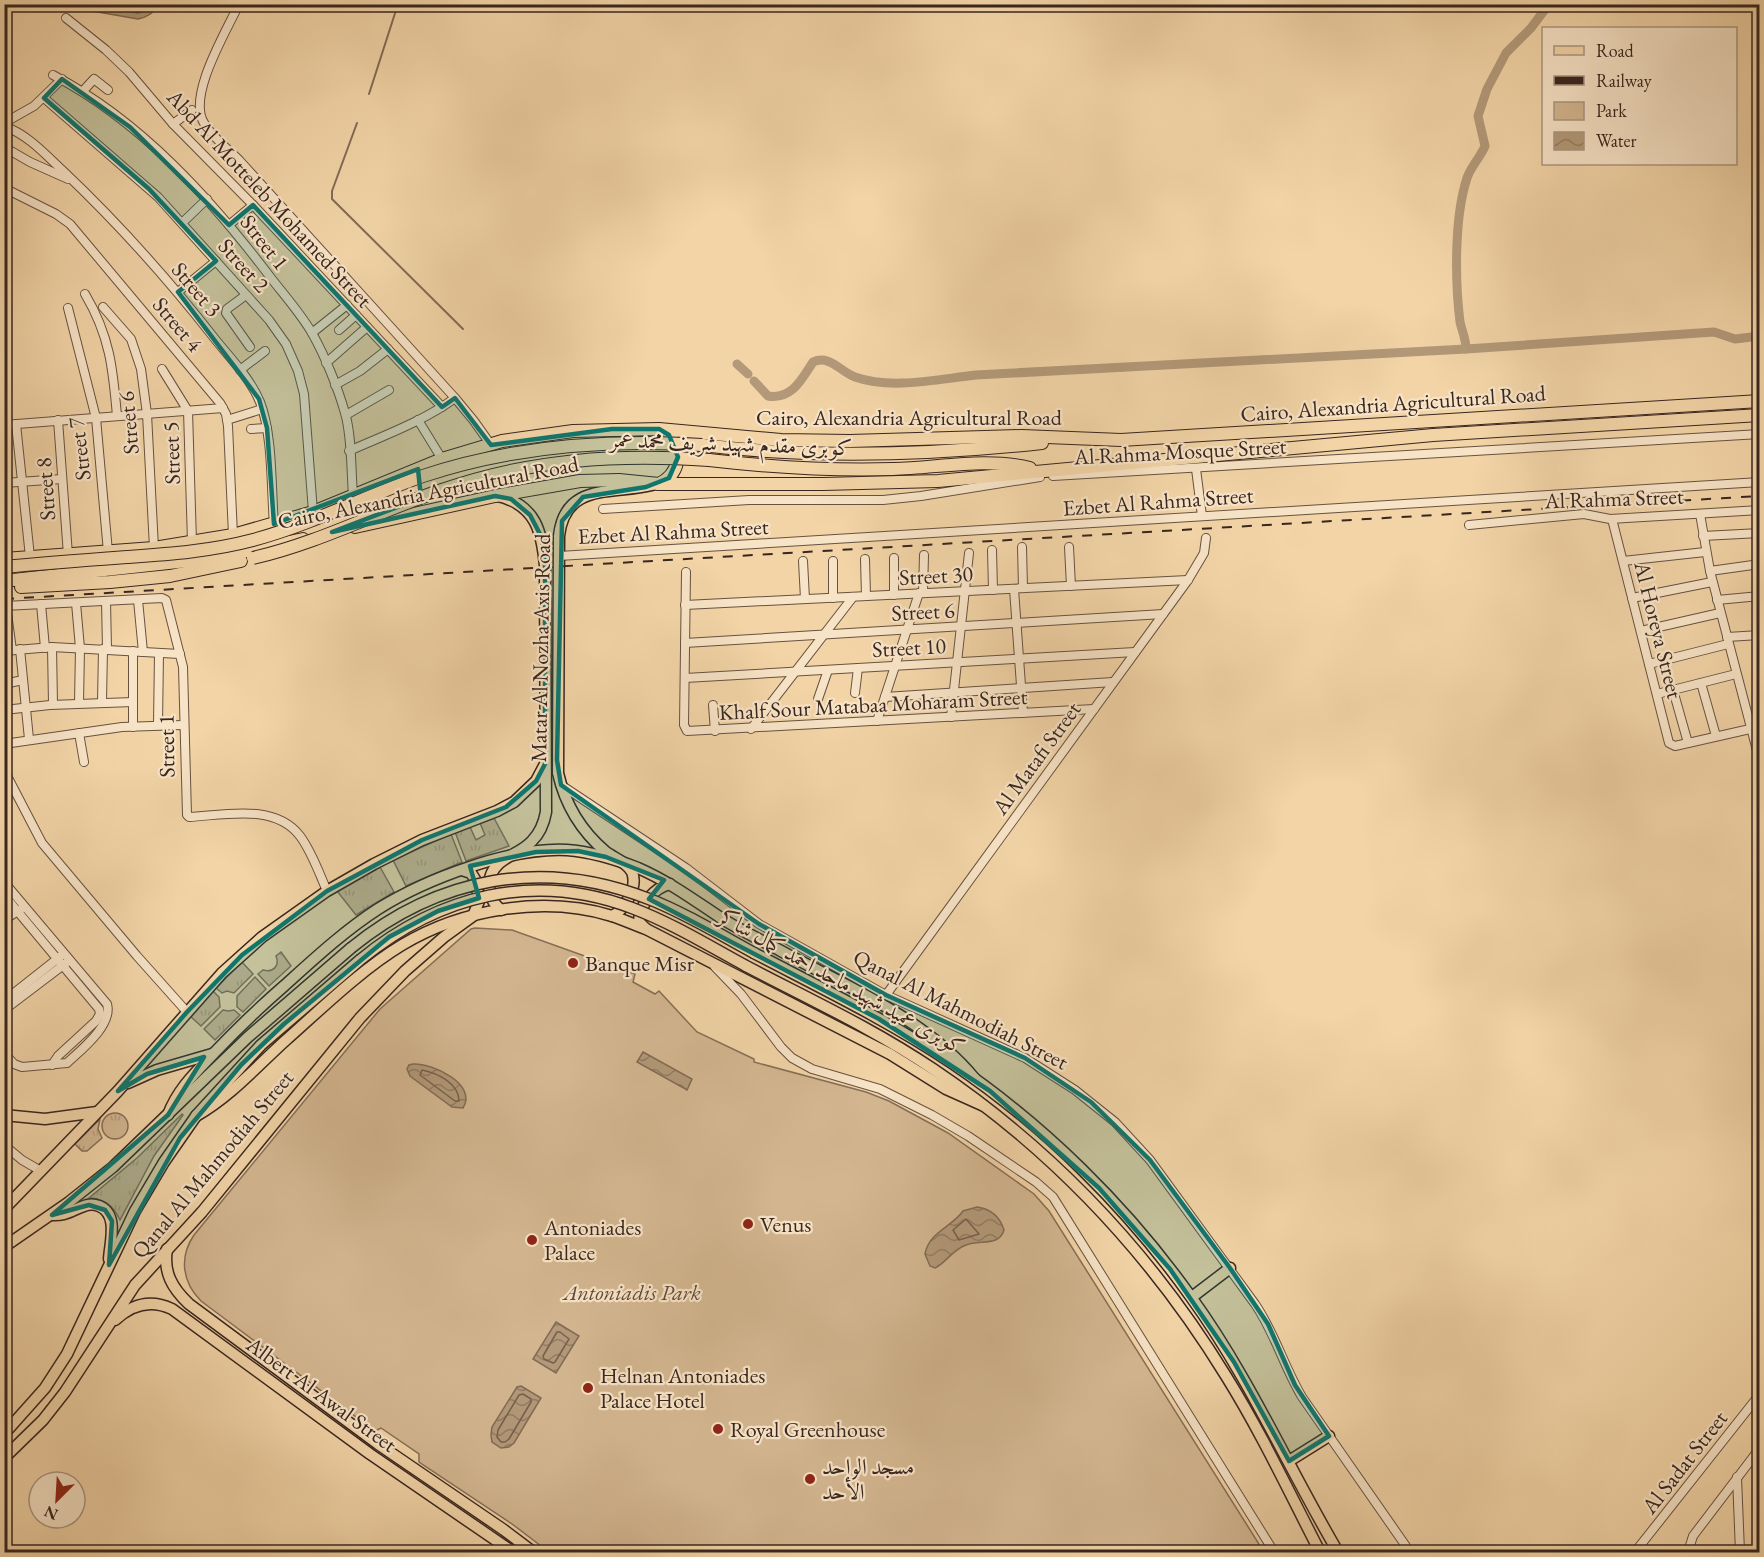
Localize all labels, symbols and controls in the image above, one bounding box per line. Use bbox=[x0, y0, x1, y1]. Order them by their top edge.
legend bbox=[1542, 27, 1737, 165]
text: Road bbox=[1596, 39, 1635, 62]
text: Railway bbox=[1596, 69, 1652, 92]
street label: Abd Al Motteleb Mohamed Street bbox=[160, 82, 379, 314]
text: Park bbox=[1596, 99, 1627, 122]
text: Water bbox=[1596, 129, 1637, 152]
street label: Street 1 bbox=[234, 208, 296, 276]
street label: Street 2 bbox=[212, 232, 276, 299]
street label: Street 3 bbox=[165, 256, 228, 323]
street label: Street 4 bbox=[146, 291, 209, 358]
street label: Cairo, Alexandria Agricultural Road bbox=[1239, 378, 1548, 429]
street label: Street 6 bbox=[111, 390, 146, 456]
street label: Cairo, Alexandria Agricultural Road bbox=[756, 403, 1063, 432]
street label: Street 7 bbox=[61, 415, 98, 482]
street label: Street 5 bbox=[156, 421, 187, 485]
street label: كوبرى مقدم شهيد شريف محمد عمر bbox=[607, 425, 852, 467]
street label: Al Rahma Mosque Street bbox=[1072, 431, 1287, 472]
street label: Cairo, Alexandria Agricultural Road bbox=[275, 449, 582, 536]
street label: Street 8 bbox=[29, 456, 62, 522]
street label: Ezbet Al Rahma Street bbox=[1062, 480, 1255, 523]
street label: Al Rahma Street bbox=[1543, 482, 1684, 515]
street label: Ezbet Al Rahma Street bbox=[577, 512, 769, 551]
street label: Matar Al Nozha Axis Road bbox=[524, 532, 557, 763]
street label: Al Horeya Street bbox=[1627, 558, 1690, 702]
street label: Street 30 bbox=[898, 559, 974, 592]
street label: Street 6 bbox=[891, 595, 956, 628]
street label: Street 10 bbox=[871, 631, 947, 664]
street label: Khalf Sour Matabaa Moharam Street bbox=[718, 682, 1028, 727]
street label: Al Matafi Street bbox=[985, 696, 1087, 821]
street label: Street 1 bbox=[151, 714, 182, 778]
street label: كوبرى عميد شهيد ماجد احمد كمال شاكر bbox=[712, 901, 970, 1061]
street label: Qanal Al Mahmodiah Street bbox=[848, 943, 1073, 1076]
place label: Banque Misr bbox=[585, 949, 695, 978]
marker: Banque Misr bbox=[566, 956, 580, 970]
street label: Qanal Al Mahmodiah Street bbox=[125, 1064, 300, 1265]
place label: Venus bbox=[760, 1210, 811, 1239]
place label: Antoniades Palace bbox=[543, 1213, 641, 1267]
marker: Venus bbox=[741, 1217, 755, 1231]
marker: Antoniades Palace bbox=[525, 1233, 539, 1247]
park label: Antoniadis Park bbox=[561, 1278, 701, 1307]
street label: Albert Al Awal Street bbox=[240, 1329, 403, 1459]
place label: Helnan Antoniades Palace Hotel bbox=[600, 1361, 765, 1415]
marker: Helnan Antoniades Palace Hotel bbox=[581, 1381, 595, 1395]
street label: Al Sadat Street bbox=[1634, 1405, 1734, 1521]
place label: Royal Greenhouse bbox=[730, 1415, 886, 1444]
marker: Royal Greenhouse bbox=[711, 1422, 725, 1436]
place label: مسجد الواحد الأحد bbox=[822, 1452, 914, 1506]
north arrow bbox=[27, 1470, 87, 1530]
marker: مسجد الواحد الأحد bbox=[803, 1472, 817, 1486]
text: N bbox=[41, 1501, 61, 1525]

